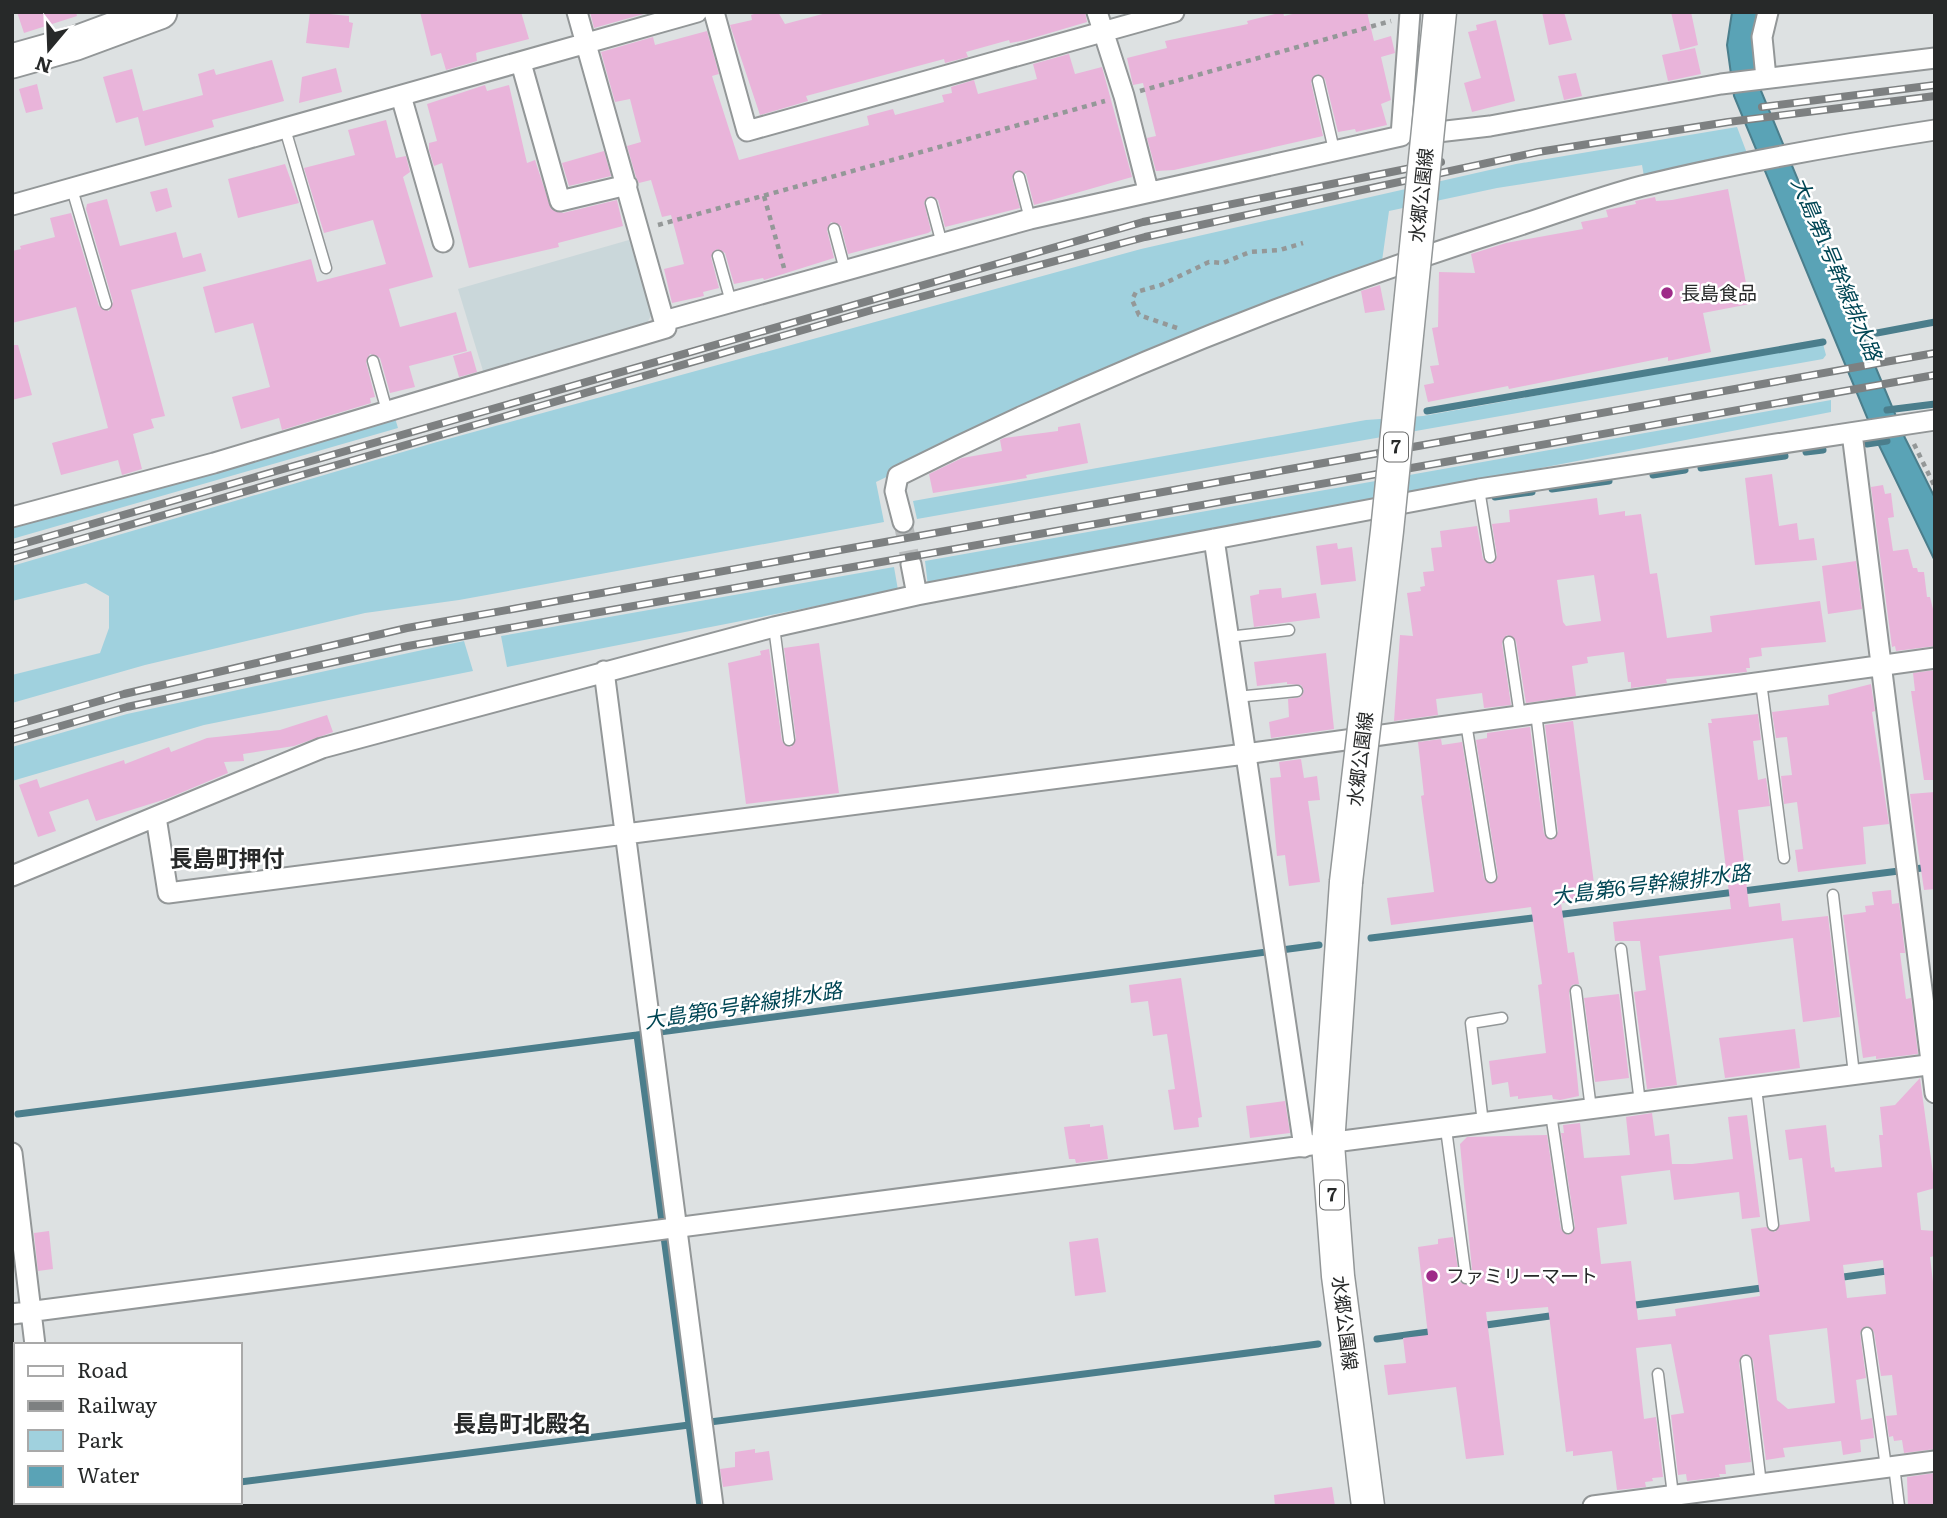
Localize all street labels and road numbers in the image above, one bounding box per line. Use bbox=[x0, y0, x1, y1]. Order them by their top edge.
street label: 水郷公園線 bbox=[1401, 146, 1439, 244]
road number: 7 bbox=[1384, 432, 1408, 462]
street label: 水郷公園線 bbox=[1339, 710, 1379, 808]
road number: 7 bbox=[1320, 1180, 1344, 1210]
street label: 水郷公園線 bbox=[1326, 1274, 1366, 1372]

